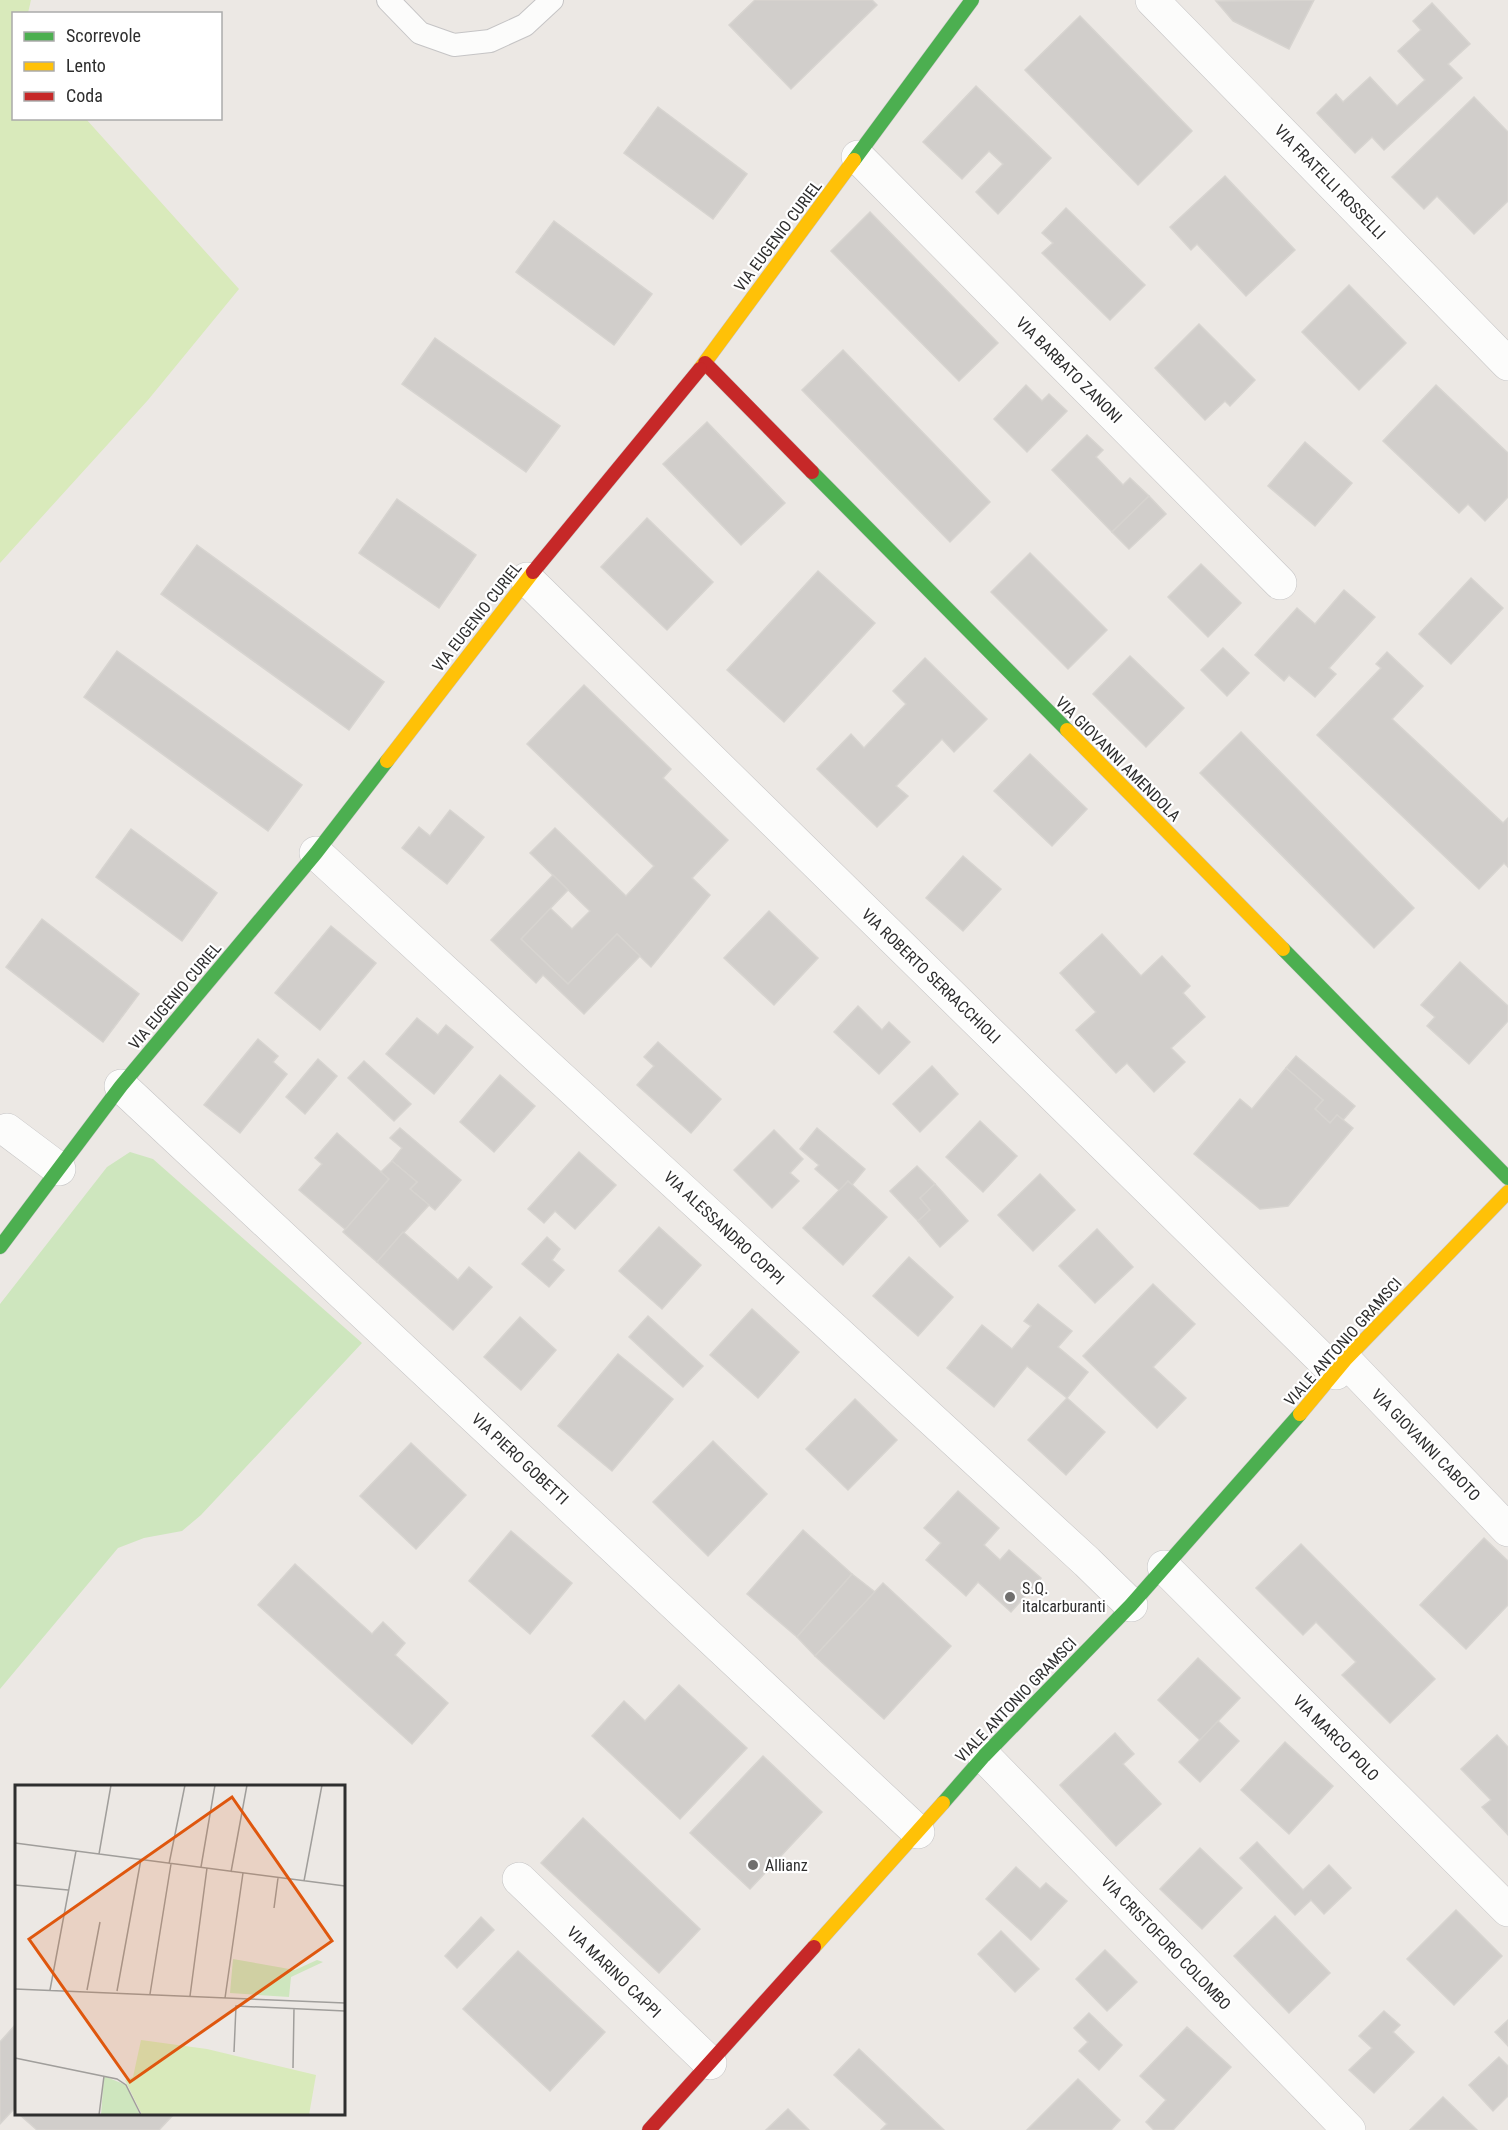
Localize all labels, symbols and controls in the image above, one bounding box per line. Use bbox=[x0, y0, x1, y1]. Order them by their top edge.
legend bbox=[12, 12, 222, 120]
text: Scorrevole bbox=[66, 25, 141, 46]
text: Lento bbox=[66, 55, 106, 76]
text: Coda bbox=[66, 85, 103, 106]
street label: VIA FRATELLI ROSSELLI bbox=[1271, 121, 1389, 243]
street label: VIA EUGENIO CURIEL bbox=[730, 177, 826, 295]
street label: VIA BARBATO ZANONI bbox=[1012, 313, 1126, 427]
street label: VIA EUGENIO CURIEL bbox=[428, 558, 526, 676]
street label: VIA GIOVANNI AMENDOLA bbox=[1052, 693, 1184, 825]
street label: VIA ROBERTO SERRACCHIOLI bbox=[858, 905, 1004, 1047]
street label: VIA EUGENIO CURIEL bbox=[125, 938, 225, 1053]
street label: VIA ALESSANDRO COPPI bbox=[660, 1167, 788, 1289]
street label: VIALE ANTONIO GRAMSCI bbox=[1280, 1274, 1406, 1410]
street label: VIA GIOVANNI CABOTO bbox=[1368, 1385, 1484, 1505]
street label: VIA PIERO GOBETTI bbox=[468, 1409, 572, 1509]
place label: S.Q. italcarburanti bbox=[1022, 1579, 1106, 1616]
marker: S.Q. italcarburanti bbox=[1003, 1590, 1017, 1604]
street label: VIALE ANTONIO GRAMSCI bbox=[951, 1634, 1081, 1766]
street label: VIA MARCO POLO bbox=[1289, 1691, 1383, 1785]
inset map bbox=[15, 1785, 345, 2115]
place label: Allianz bbox=[765, 1856, 808, 1875]
marker: Allianz bbox=[746, 1858, 760, 1872]
street label: VIA CRISTOFORO COLOMBO bbox=[1097, 1872, 1235, 2014]
street label: VIA MARINO CAPPI bbox=[563, 1922, 665, 2022]

